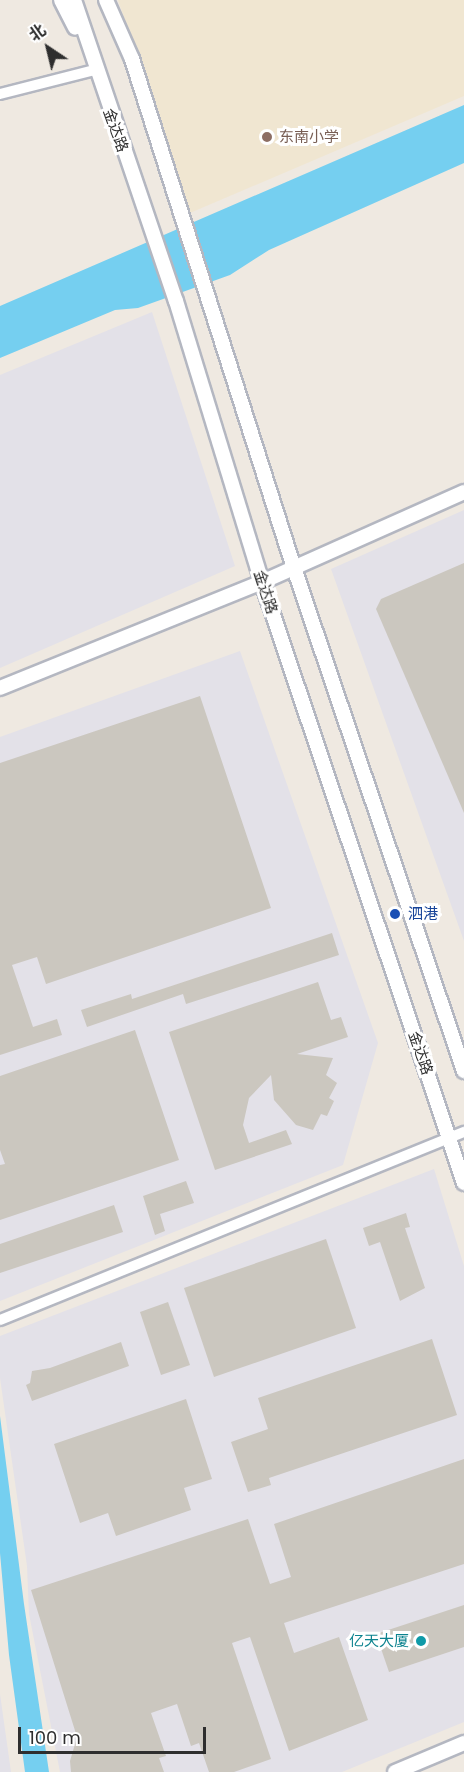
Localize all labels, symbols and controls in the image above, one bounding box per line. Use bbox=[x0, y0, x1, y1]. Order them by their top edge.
north arrow bbox=[18, 18, 78, 78]
text: 北 bbox=[24, 19, 51, 47]
street label: 金达路 bbox=[100, 106, 132, 154]
place label: 东南小学 bbox=[279, 128, 339, 146]
marker: 东南小学 bbox=[260, 130, 274, 144]
street label: 金达路 bbox=[250, 568, 282, 616]
marker: 泗港 bbox=[386, 905, 404, 923]
place label: 泗港 bbox=[408, 905, 438, 923]
street label: 金达路 bbox=[405, 1029, 437, 1077]
place label: 亿天大厦 bbox=[349, 1632, 409, 1650]
marker: 亿天大厦 bbox=[414, 1634, 428, 1648]
scale bar bbox=[21, 1715, 208, 1753]
text: 100 m bbox=[29, 1725, 81, 1750]

